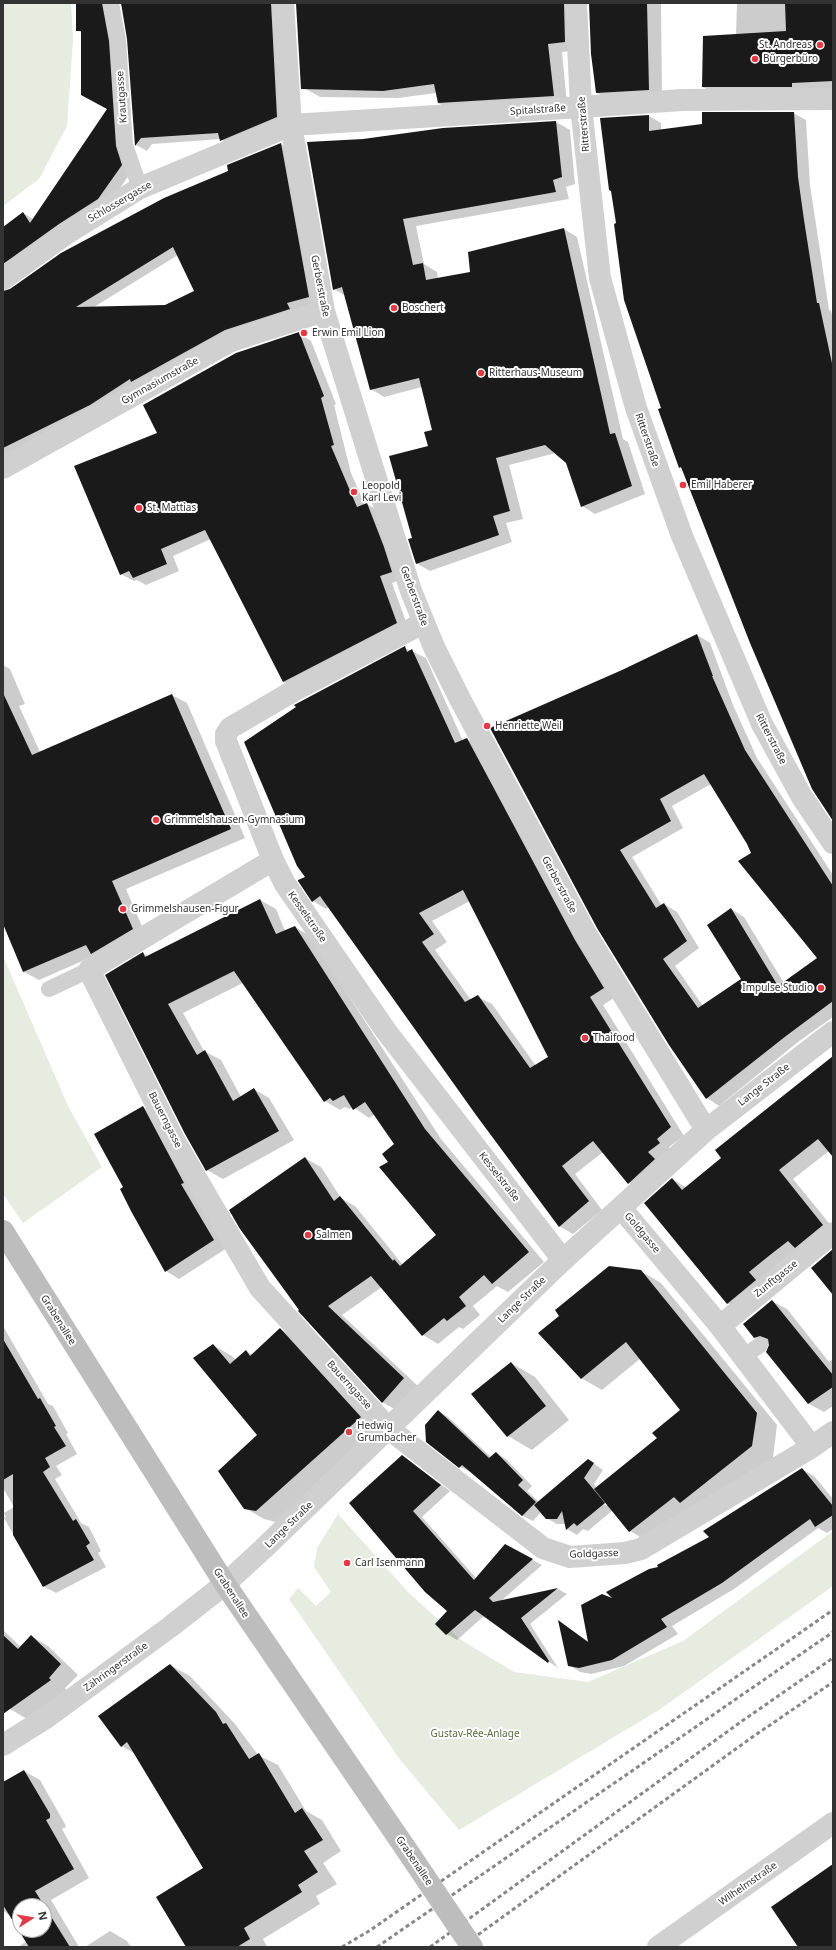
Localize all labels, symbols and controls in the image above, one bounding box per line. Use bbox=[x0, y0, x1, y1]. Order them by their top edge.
place label: St. Andreas bbox=[759, 39, 812, 51]
marker: St. Andreas bbox=[815, 40, 825, 50]
place label: Bürgerbüro bbox=[763, 53, 818, 65]
marker: Bürgerbüro bbox=[750, 54, 760, 64]
street label: Krautgasse bbox=[114, 70, 130, 124]
street label: Ritterstraße bbox=[576, 96, 592, 152]
street label: Spitalstraße bbox=[510, 102, 566, 118]
street label: Schlossergasse bbox=[86, 179, 154, 225]
street label: Gerberstraße bbox=[308, 254, 332, 318]
place label: Boschert bbox=[402, 302, 444, 314]
marker: Boschert bbox=[389, 303, 399, 313]
place label: Erwin Emil Lion bbox=[312, 327, 384, 339]
marker: Erwin Emil Lion bbox=[299, 328, 309, 338]
street label: Gymnasiumstraße bbox=[119, 355, 201, 407]
place label: Ritterhaus-Museum bbox=[489, 367, 582, 379]
marker: Ritterhaus-Museum bbox=[476, 368, 486, 378]
street label: Ritterstraße bbox=[632, 412, 662, 468]
place label: Emil Haberer bbox=[691, 479, 752, 491]
place label: Leopold Karl Levi bbox=[362, 480, 401, 504]
marker: Emil Haberer bbox=[678, 480, 688, 490]
marker: Leopold Karl Levi bbox=[349, 487, 359, 497]
place label: St. Mattias bbox=[147, 502, 196, 514]
marker: St. Mattias bbox=[134, 503, 144, 513]
street label: Gerberstraße bbox=[398, 564, 430, 628]
street label: Ritterstraße bbox=[753, 711, 789, 767]
place label: Henriette Weil bbox=[495, 720, 562, 732]
marker: Henriette Weil bbox=[482, 721, 492, 731]
place label: Grimmelshausen-Gymnasium bbox=[164, 814, 304, 826]
marker: Grimmelshausen-Gymnasium bbox=[151, 815, 161, 825]
street label: Gerberstraße bbox=[539, 854, 579, 916]
street label: Kesselstraße bbox=[285, 889, 329, 945]
place label: Grimmelshausen-Figur bbox=[131, 903, 239, 915]
marker: Grimmelshausen-Figur bbox=[118, 904, 128, 914]
place label: Impulse Studio bbox=[742, 982, 813, 994]
marker: Impulse Studio bbox=[816, 983, 826, 993]
place label: Thaifood bbox=[593, 1032, 635, 1044]
marker: Thaifood bbox=[580, 1033, 590, 1043]
street label: Lange Straße bbox=[736, 1061, 792, 1109]
street label: Bauerngasse bbox=[146, 1090, 184, 1150]
street label: Kesselstraße bbox=[476, 1150, 522, 1204]
street label: Goldgasse bbox=[622, 1210, 662, 1256]
place label: Salmen bbox=[316, 1229, 351, 1241]
marker: Salmen bbox=[303, 1230, 313, 1240]
street label: Zunftgasse bbox=[752, 1258, 800, 1300]
street label: Lange Straße bbox=[496, 1274, 548, 1326]
street label: Grabenallee bbox=[38, 1293, 78, 1347]
street label: Bauerngasse bbox=[324, 1358, 374, 1412]
place label: Hedwig Grumbacher bbox=[357, 1420, 416, 1444]
marker: Hedwig Grumbacher bbox=[344, 1427, 354, 1437]
street label: Lange Straße bbox=[263, 1499, 315, 1551]
street label: Goldgasse bbox=[569, 1547, 619, 1561]
place label: Carl Isenmann bbox=[355, 1557, 424, 1569]
marker: Carl Isenmann bbox=[342, 1558, 352, 1568]
street label: Grabenallee bbox=[210, 1566, 252, 1620]
street label: Zähringerstraße bbox=[82, 1640, 150, 1694]
park label: Gustav-Rée-Anlage bbox=[430, 1728, 520, 1740]
street label: Grabenallee bbox=[393, 1834, 435, 1888]
street label: Wilhelmstraße bbox=[717, 1860, 779, 1908]
north arrow bbox=[12, 1898, 52, 1938]
text: N bbox=[35, 1910, 52, 1922]

